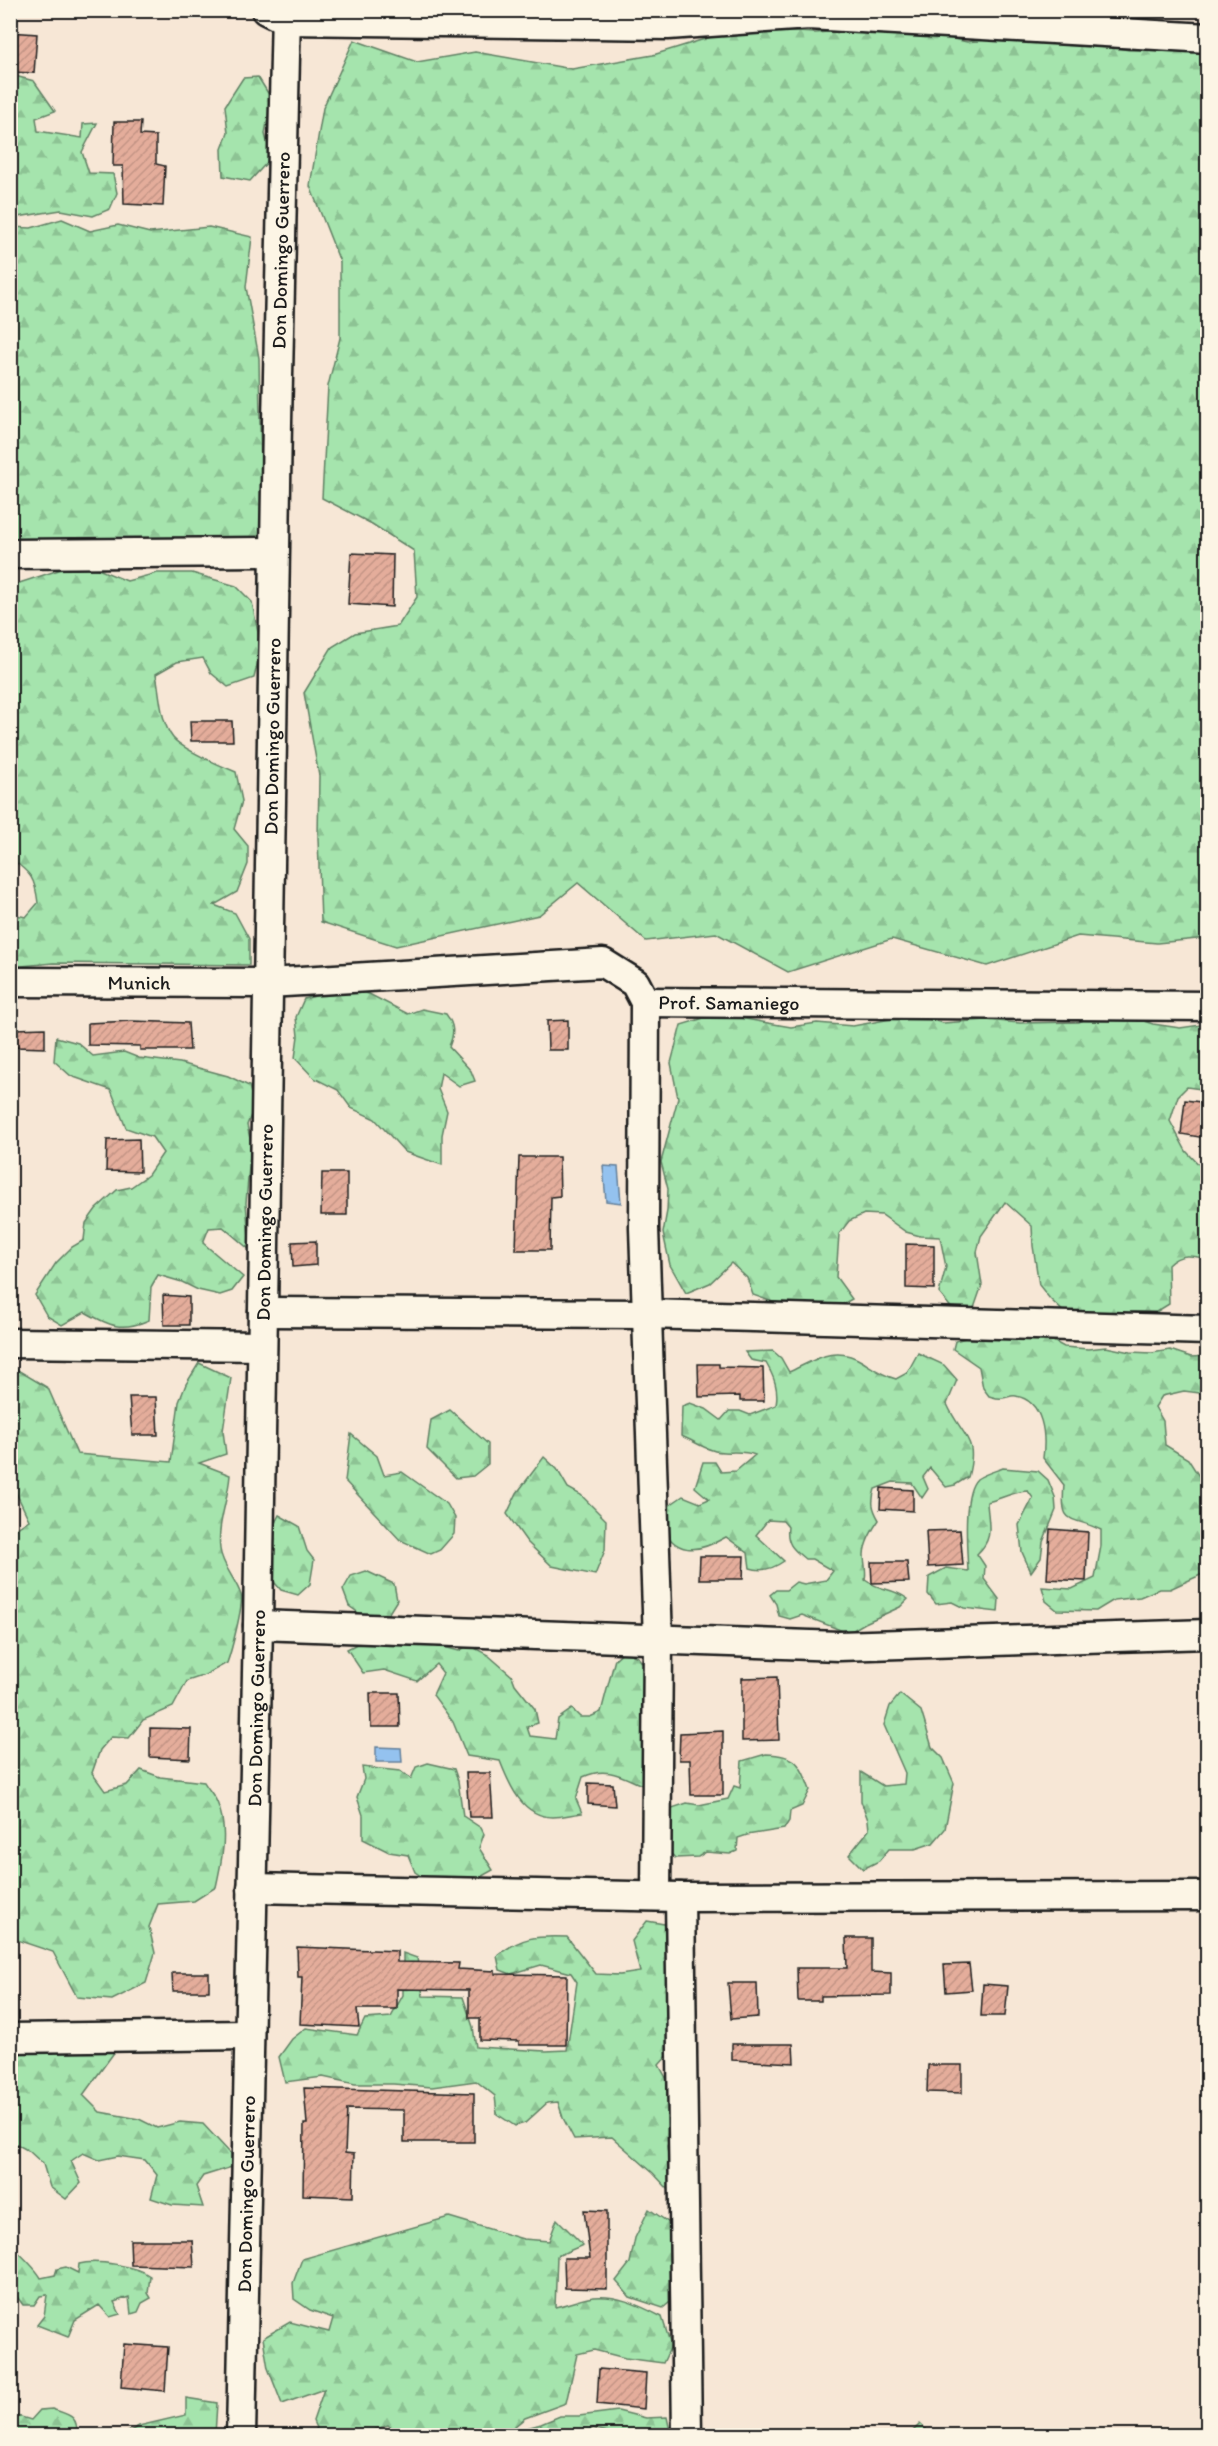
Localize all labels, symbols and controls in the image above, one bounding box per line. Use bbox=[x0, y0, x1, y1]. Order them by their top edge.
street label: Don Domingo Guerrero bbox=[267, 151, 295, 349]
street label: Don Domingo Guerrero bbox=[258, 637, 286, 835]
street label: Munich bbox=[107, 970, 171, 995]
street label: Prof. Samaniego bbox=[658, 990, 800, 1015]
street label: Don Domingo Guerrero bbox=[251, 1123, 278, 1321]
street label: Don Domingo Guerrero bbox=[242, 1609, 270, 1807]
street label: Don Domingo Guerrero bbox=[232, 2095, 260, 2293]

